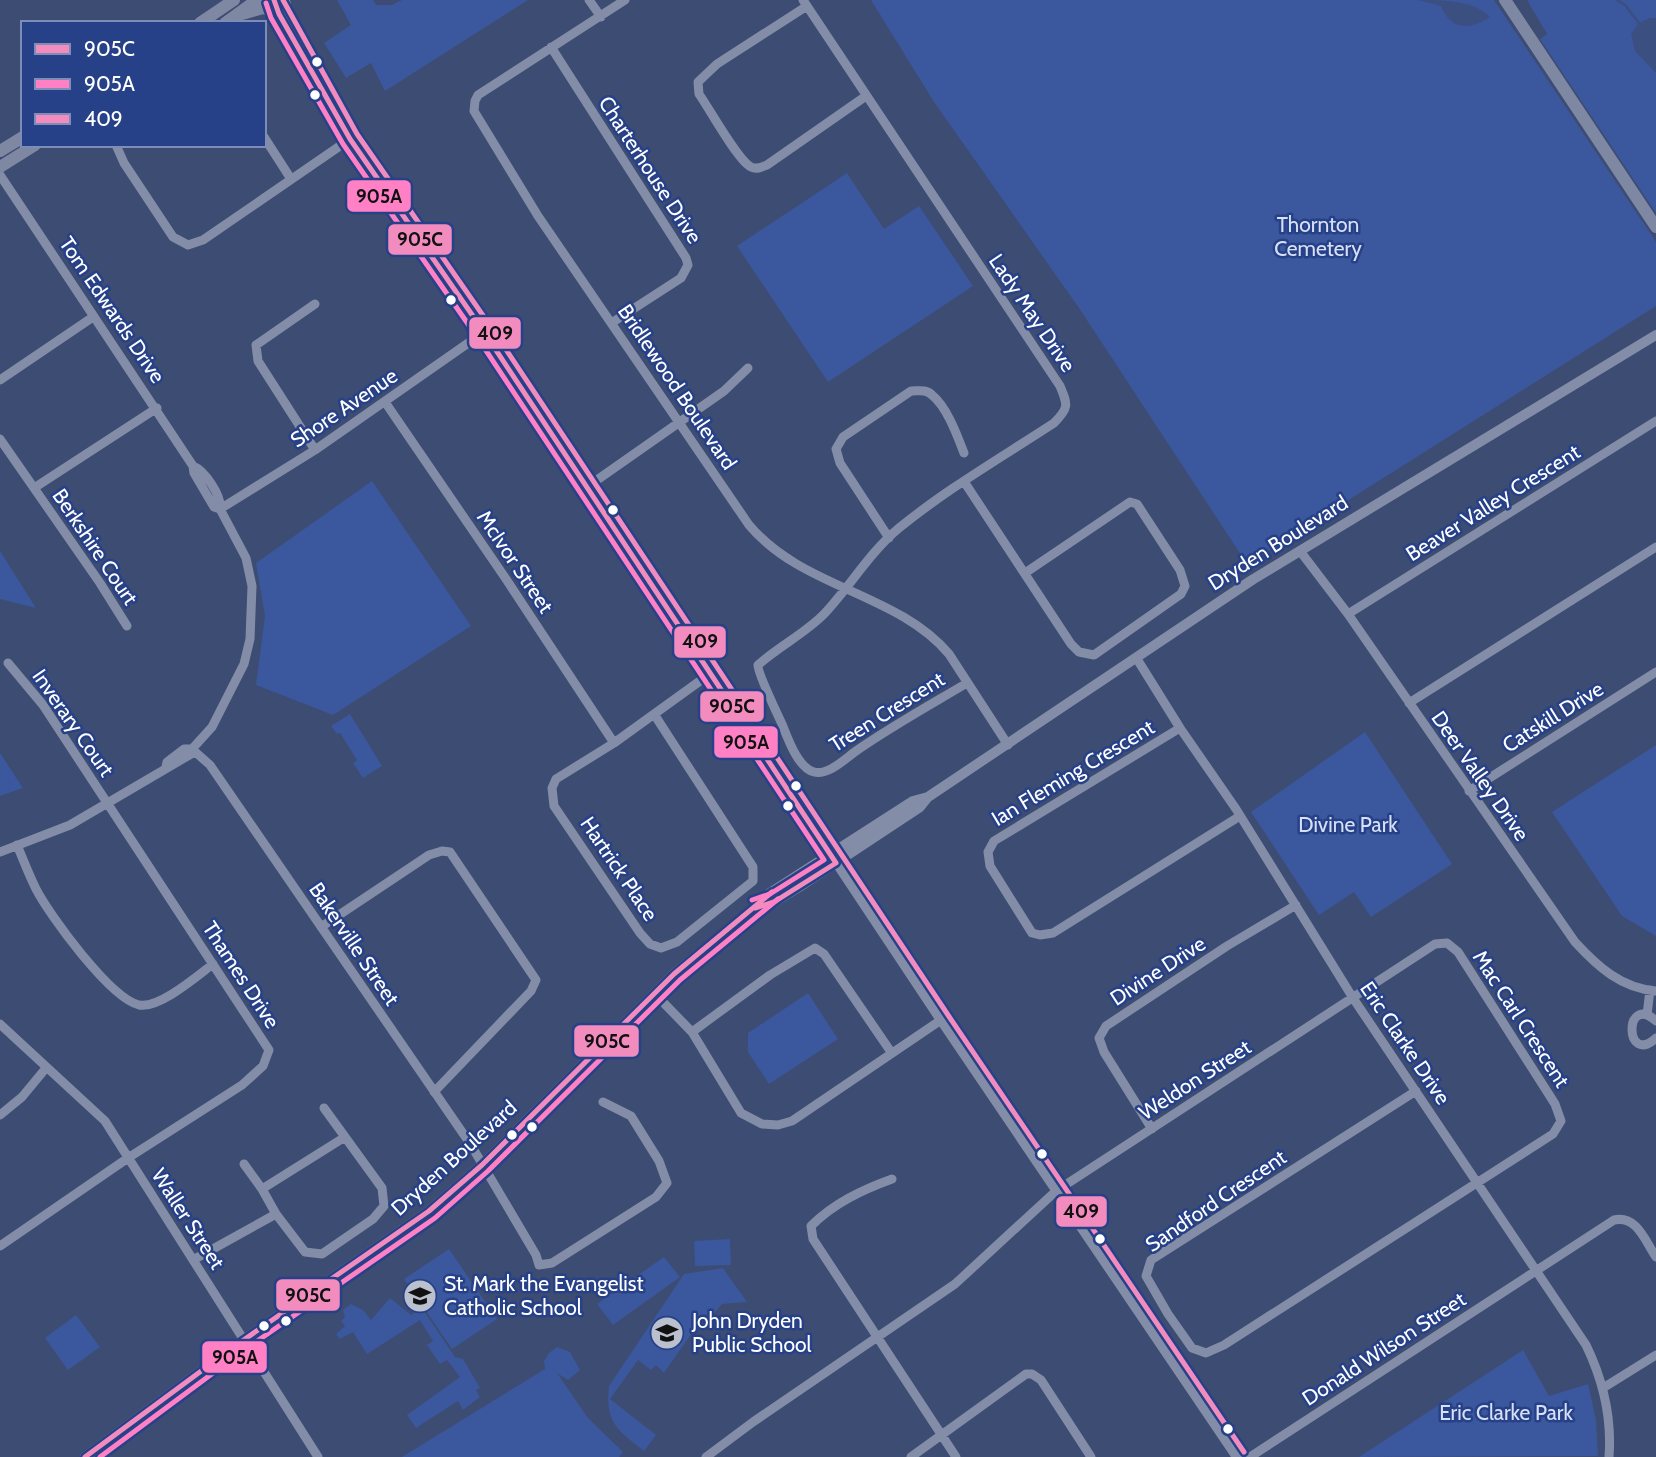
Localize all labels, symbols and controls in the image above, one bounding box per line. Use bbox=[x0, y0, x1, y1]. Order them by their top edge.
legend bbox=[21, 21, 266, 147]
text: 905C bbox=[84, 36, 135, 61]
unlabelled marker bbox=[310, 55, 324, 69]
text: 905A bbox=[84, 71, 135, 96]
unlabelled marker bbox=[308, 88, 322, 102]
street label: Charterhouse Drive bbox=[593, 91, 708, 248]
text: 409 bbox=[84, 106, 123, 131]
line badge: 905A bbox=[346, 179, 412, 213]
text: 905A bbox=[356, 185, 402, 208]
park label: Thornton Cemetery bbox=[1274, 212, 1362, 261]
line badge: 905C bbox=[387, 223, 453, 256]
text: 905C bbox=[397, 228, 443, 251]
street label: Tom Edwards Drive bbox=[54, 232, 171, 388]
street label: Lady May Drive bbox=[984, 249, 1081, 377]
unlabelled marker bbox=[444, 293, 458, 307]
street label: Bridlewood Boulevard bbox=[613, 299, 742, 474]
line badge: 409 bbox=[468, 316, 522, 350]
text: 409 bbox=[477, 322, 513, 345]
street label: Shore Avenue bbox=[286, 363, 402, 452]
street label: Beaver Valley Crescent bbox=[1401, 439, 1584, 566]
street label: Berkshire Court bbox=[47, 484, 143, 610]
street label: Dryden Boulevard bbox=[1203, 490, 1352, 596]
unlabelled marker bbox=[606, 503, 620, 517]
street label: McIvor Street bbox=[472, 506, 559, 618]
line badge: 409 bbox=[673, 625, 727, 659]
text: 409 bbox=[682, 630, 718, 653]
street label: Inverary Court bbox=[27, 664, 119, 781]
street label: Treen Crescent bbox=[825, 666, 949, 757]
street label: Catskill Drive bbox=[1498, 676, 1608, 757]
line badge: 905C bbox=[699, 690, 765, 723]
text: 905C bbox=[709, 695, 755, 718]
street label: Deer Valley Drive bbox=[1426, 706, 1535, 846]
street label: Ian Fleming Crescent bbox=[987, 714, 1159, 831]
line badge: 905A bbox=[713, 725, 779, 759]
text: 905A bbox=[723, 731, 769, 754]
unlabelled marker bbox=[789, 779, 803, 793]
unlabelled marker bbox=[781, 799, 795, 813]
street label: Hartrick Place bbox=[575, 812, 664, 926]
park label: Divine Park bbox=[1298, 812, 1398, 837]
street label: Bakerville Street bbox=[304, 877, 405, 1010]
street label: Thames Drive bbox=[198, 917, 285, 1033]
street label: Divine Drive bbox=[1105, 930, 1210, 1011]
street label: Mac Carl Crescent bbox=[1468, 946, 1575, 1092]
street label: Eric Clarke Drive bbox=[1355, 976, 1456, 1109]
line badge: 905C bbox=[573, 1024, 640, 1058]
text: 905C bbox=[584, 1030, 630, 1053]
street label: Weldon Street bbox=[1134, 1034, 1255, 1125]
street label: Dryden Boulevard bbox=[386, 1095, 521, 1220]
unlabelled marker bbox=[525, 1120, 539, 1134]
unlabelled marker bbox=[505, 1128, 519, 1142]
street label: Sandford Crescent bbox=[1141, 1144, 1291, 1257]
unlabelled marker bbox=[1035, 1147, 1049, 1161]
street label: Waller Street bbox=[147, 1164, 230, 1274]
line badge: 409 bbox=[1055, 1195, 1108, 1228]
text: 409 bbox=[1063, 1200, 1099, 1223]
unlabelled marker bbox=[1093, 1232, 1107, 1246]
place label: St. Mark the Evangelist Catholic School bbox=[444, 1271, 644, 1320]
school or university icon: St. Mark the Evangelist Catholic School bbox=[401, 1277, 439, 1315]
line badge: 905C bbox=[275, 1278, 341, 1312]
text: 905C bbox=[285, 1284, 331, 1307]
street label: Donald Wilson Street bbox=[1297, 1286, 1470, 1411]
place label: John Dryden Public School bbox=[691, 1308, 811, 1357]
unlabelled marker bbox=[279, 1314, 293, 1328]
school or university icon: John Dryden Public School bbox=[648, 1314, 686, 1352]
unlabelled marker bbox=[257, 1319, 271, 1333]
line badge: 905A bbox=[201, 1340, 268, 1374]
text: 905A bbox=[212, 1346, 258, 1369]
park label: Eric Clarke Park bbox=[1439, 1400, 1573, 1425]
unlabelled marker bbox=[1221, 1422, 1235, 1436]

